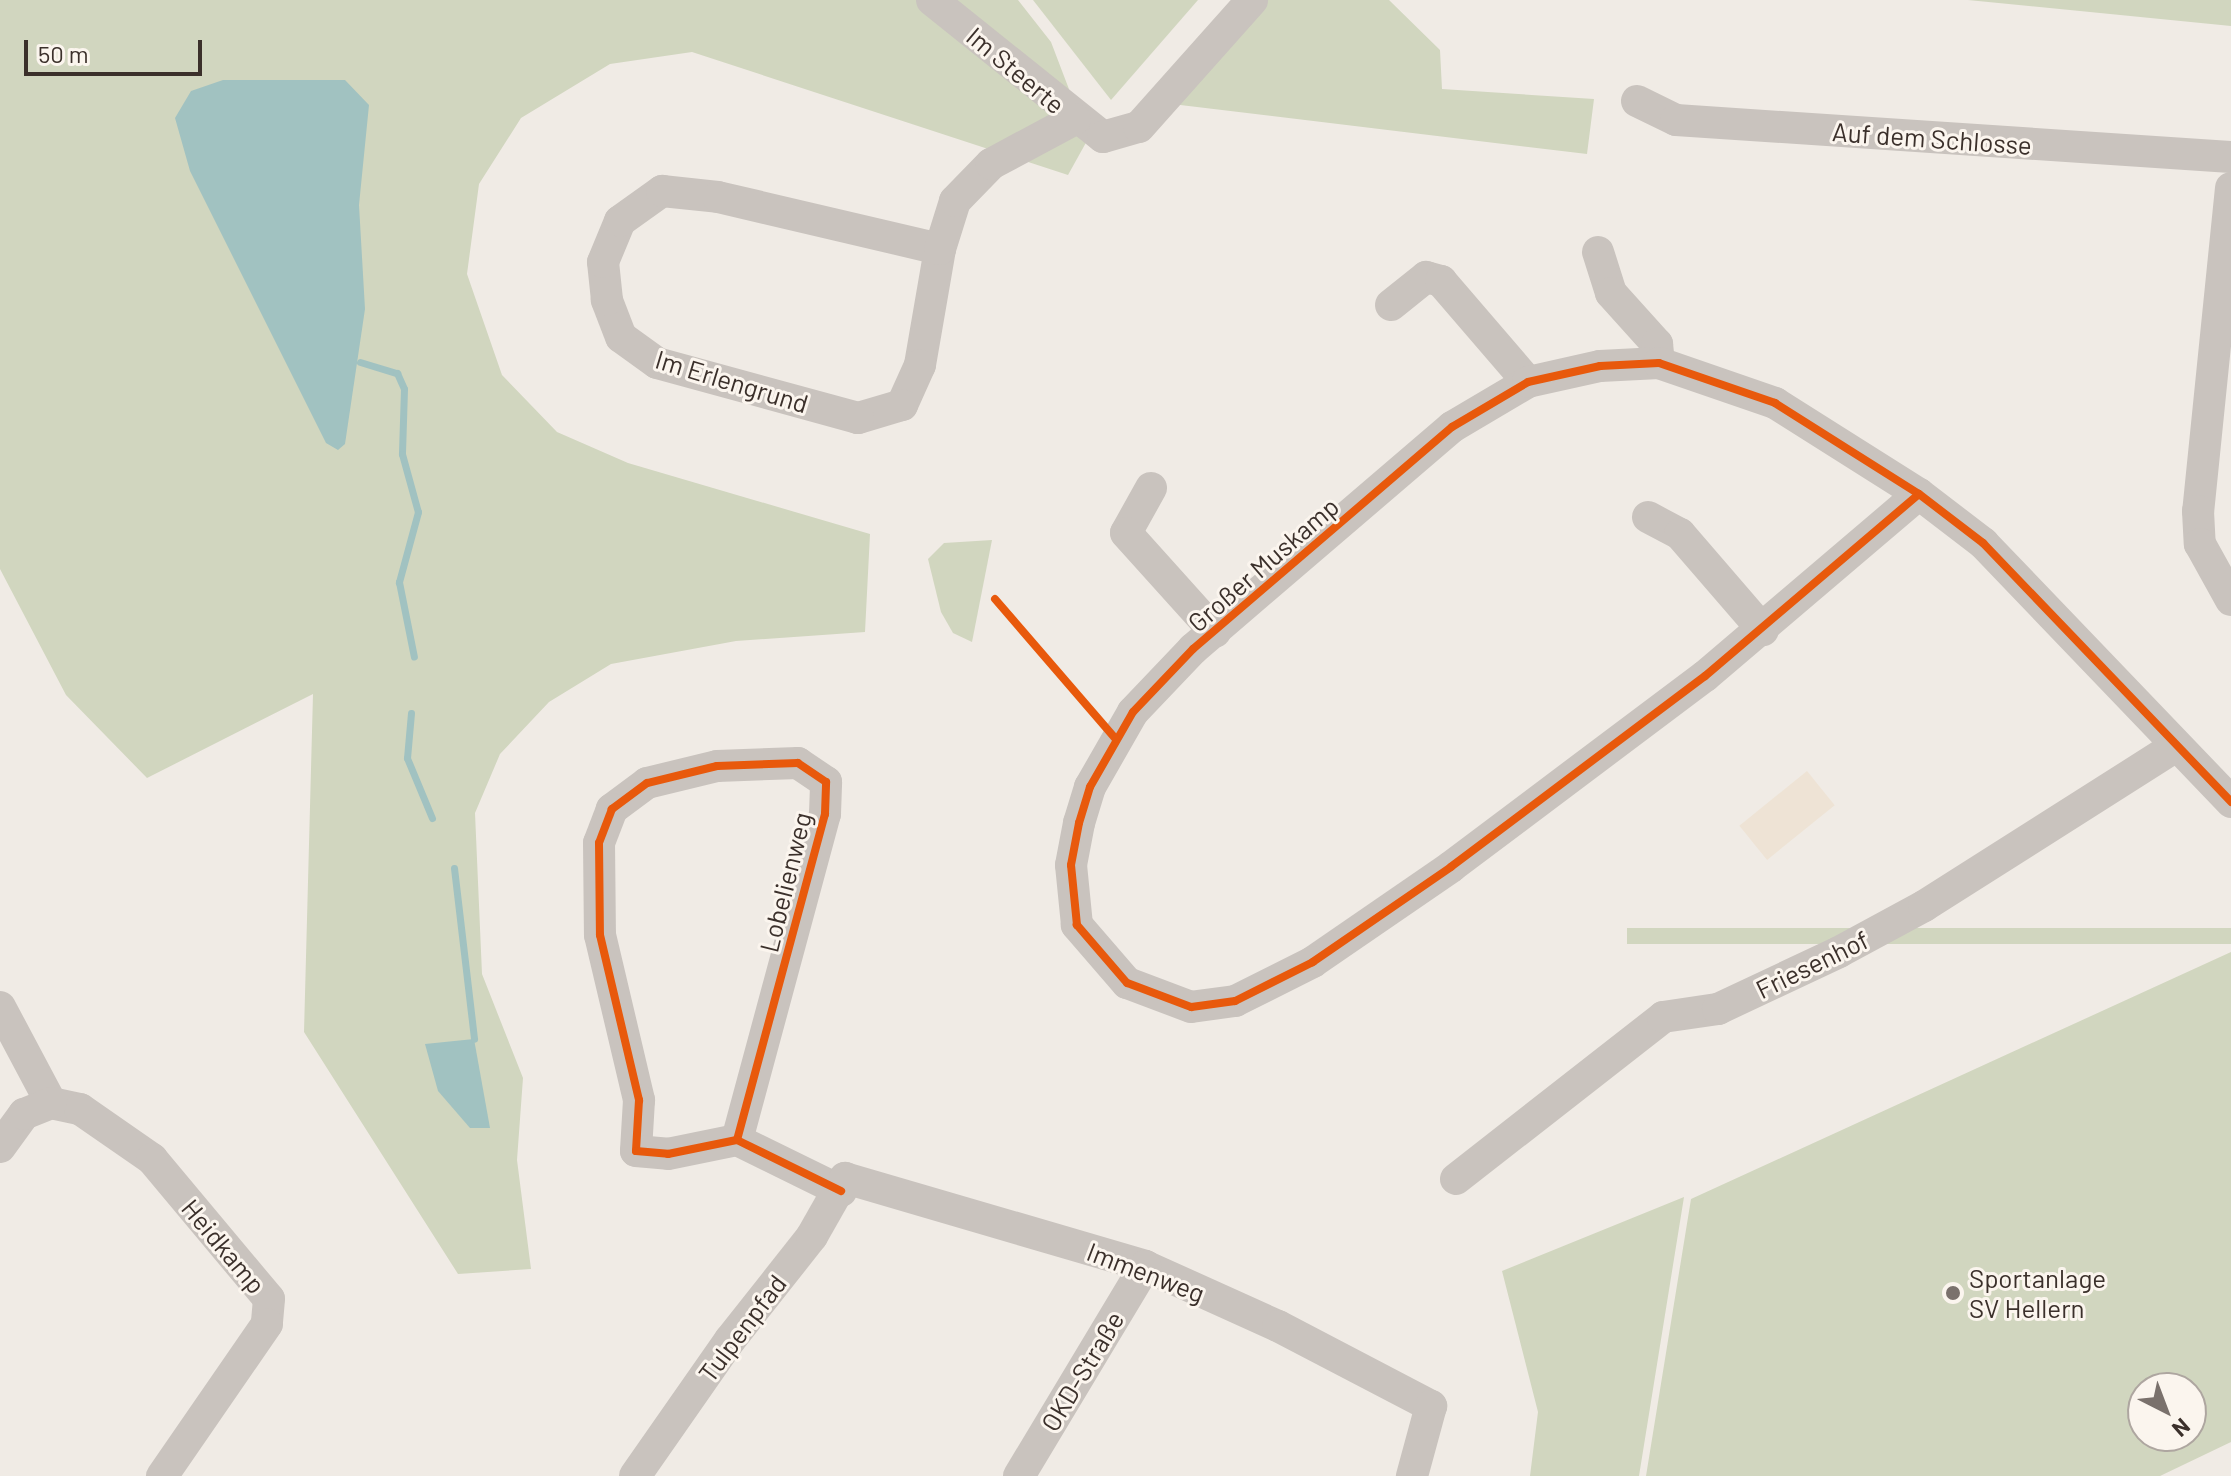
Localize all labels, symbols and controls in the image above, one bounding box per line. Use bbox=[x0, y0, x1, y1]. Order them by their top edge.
street label: Im Steerte bbox=[961, 20, 1071, 120]
scale bar bbox=[28, 24, 206, 74]
text: 50 m bbox=[38, 39, 89, 68]
street label: Auf dem Schlosse bbox=[1831, 115, 2033, 161]
street label: Im Erlengrund bbox=[652, 343, 812, 419]
street label: Großer Muskamp bbox=[1181, 490, 1345, 638]
street label: Lobelienweg bbox=[753, 809, 817, 955]
street label: Friesenhof bbox=[1751, 923, 1873, 1005]
street label: Heidkamp bbox=[176, 1192, 272, 1300]
street label: Immenweg bbox=[1083, 1235, 1209, 1309]
place label: Sportanlage SV Hellern bbox=[1969, 1262, 2106, 1324]
street label: Tulpenpfad bbox=[692, 1268, 792, 1388]
marker: Sportanlage SV Hellern bbox=[1944, 1284, 1962, 1302]
street label: OKD-Straße bbox=[1034, 1306, 1130, 1436]
north arrow bbox=[2127, 1372, 2207, 1452]
text: N bbox=[2168, 1414, 2196, 1443]

